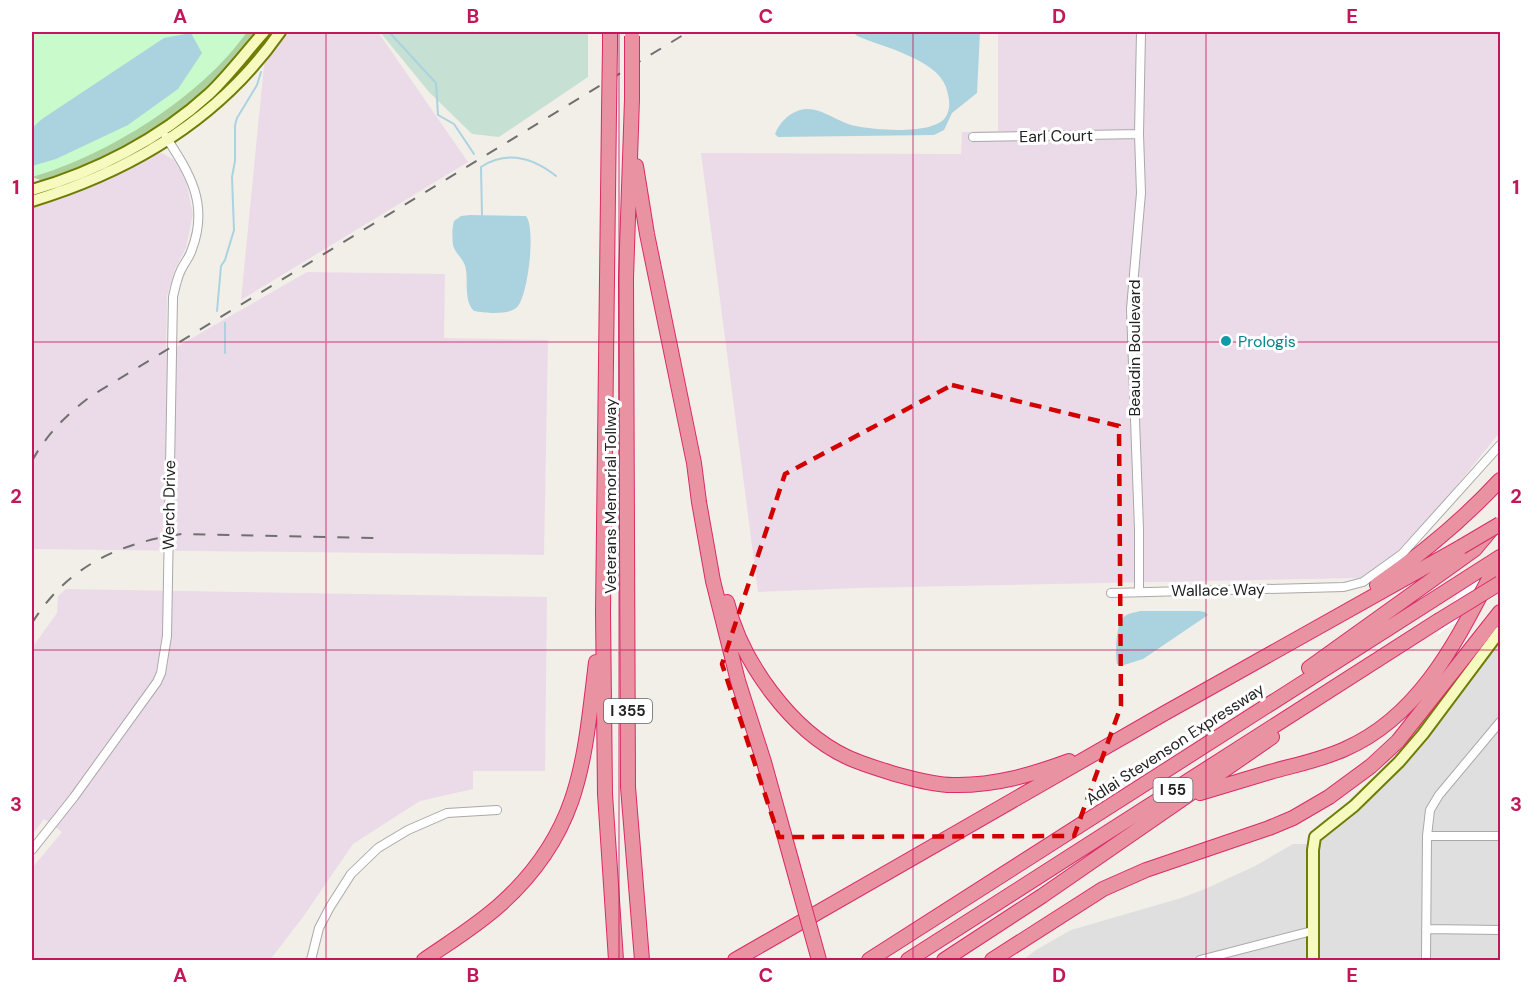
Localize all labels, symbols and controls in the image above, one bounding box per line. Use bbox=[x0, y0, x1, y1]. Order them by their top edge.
text: A bbox=[173, 3, 187, 29]
text: B bbox=[467, 3, 479, 29]
text: C bbox=[759, 3, 773, 29]
text: D bbox=[1052, 3, 1066, 29]
text: E bbox=[1346, 3, 1358, 29]
street label: Earl Court bbox=[1019, 125, 1093, 147]
text: 1 bbox=[12, 174, 20, 200]
text: 1 bbox=[1512, 174, 1520, 200]
street label: Beaudin Boulevard bbox=[1124, 280, 1145, 416]
place label: Prologis bbox=[1238, 331, 1296, 352]
marker: Prologis bbox=[1219, 334, 1233, 348]
street label: Veterans Memorial Tollway bbox=[600, 398, 621, 594]
street label: Werch Drive bbox=[158, 460, 180, 550]
text: 2 bbox=[10, 483, 22, 509]
text: 2 bbox=[1510, 483, 1522, 509]
street label: Wallace Way bbox=[1171, 579, 1265, 601]
street label: Adlai Stevenson Expressway bbox=[1082, 678, 1268, 810]
road number: I 355 bbox=[604, 699, 652, 723]
road number: I 55 bbox=[1154, 778, 1192, 802]
text: 3 bbox=[10, 791, 22, 817]
text: 3 bbox=[1510, 791, 1522, 817]
text: A bbox=[173, 962, 187, 988]
text: B bbox=[467, 962, 479, 988]
text: C bbox=[759, 962, 773, 988]
text: D bbox=[1052, 962, 1066, 988]
text: E bbox=[1346, 962, 1358, 988]

